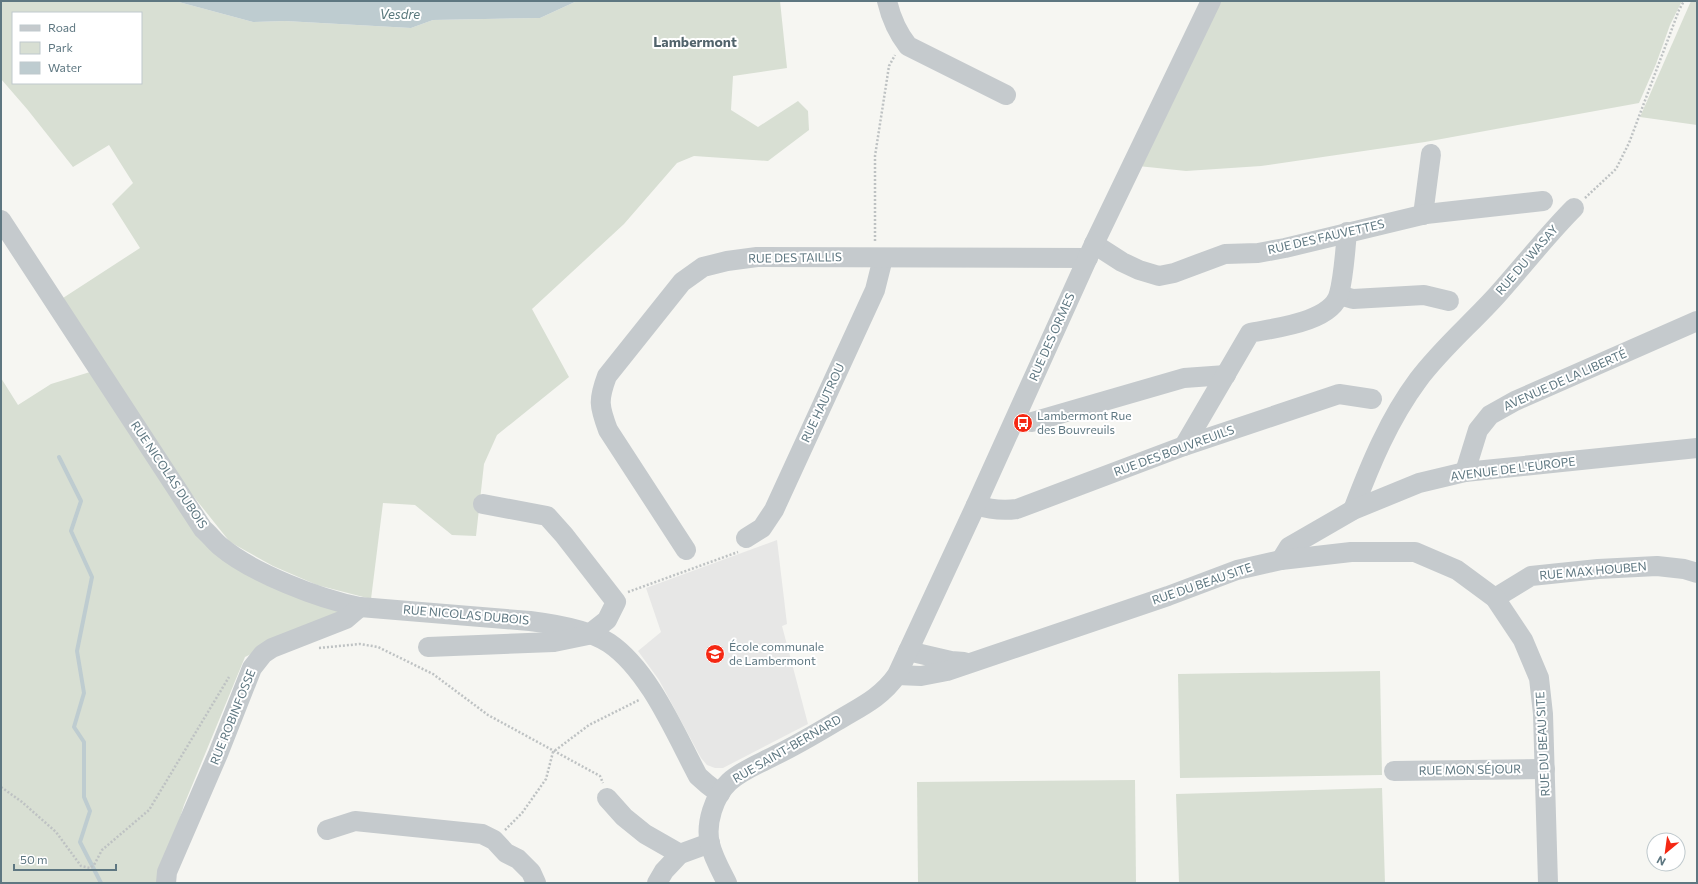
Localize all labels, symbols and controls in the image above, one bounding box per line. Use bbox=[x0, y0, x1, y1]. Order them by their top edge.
water label: Vesdre bbox=[380, 6, 420, 22]
legend bbox=[12, 12, 142, 84]
text: Road bbox=[48, 20, 76, 34]
district label: Lambermont bbox=[653, 33, 737, 50]
text: Park bbox=[48, 40, 74, 54]
text: Water bbox=[48, 60, 82, 74]
street label: RUE DES FAUVETTES bbox=[1266, 216, 1385, 256]
street label: RUE DU WASAY bbox=[1492, 222, 1560, 297]
street label: RUE DES TAILLIS bbox=[748, 249, 842, 265]
street label: RUE DES ORMES bbox=[1025, 290, 1077, 383]
street label: AVENUE DE LA LIBERTÉ bbox=[1501, 346, 1628, 413]
street label: RUE HAUTROU bbox=[798, 361, 847, 444]
place label: Lambermont Rue des Bouvreuils bbox=[1037, 408, 1132, 436]
bus stop icon: Lambermont Rue des Bouvreuils bbox=[1012, 412, 1034, 434]
street label: RUE NICOLAS DUBOIS bbox=[129, 418, 211, 531]
street label: RUE DES BOUVREUILS bbox=[1112, 422, 1236, 478]
street label: AVENUE DE L'EUROPE bbox=[1450, 453, 1576, 483]
street label: RUE MAX HOUBEN bbox=[1539, 558, 1647, 582]
street label: RUE DU BEAU SITE bbox=[1150, 559, 1254, 607]
street label: RUE NICOLAS DUBOIS bbox=[402, 602, 530, 626]
place label: École communale de Lambermont bbox=[729, 639, 824, 667]
school or university icon: École communale de Lambermont bbox=[704, 643, 726, 665]
street label: RUE ROBINFOSSE bbox=[207, 667, 258, 766]
street label: RUE DU BEAU SITE bbox=[1532, 691, 1552, 797]
street label: RUE SAINT-BERNARD bbox=[730, 711, 843, 785]
street label: RUE MON SÉJOUR bbox=[1419, 761, 1521, 778]
north arrow bbox=[1646, 832, 1686, 872]
scale bar bbox=[14, 846, 116, 872]
text: 50 m bbox=[20, 852, 48, 866]
text: N bbox=[1654, 853, 1668, 869]

